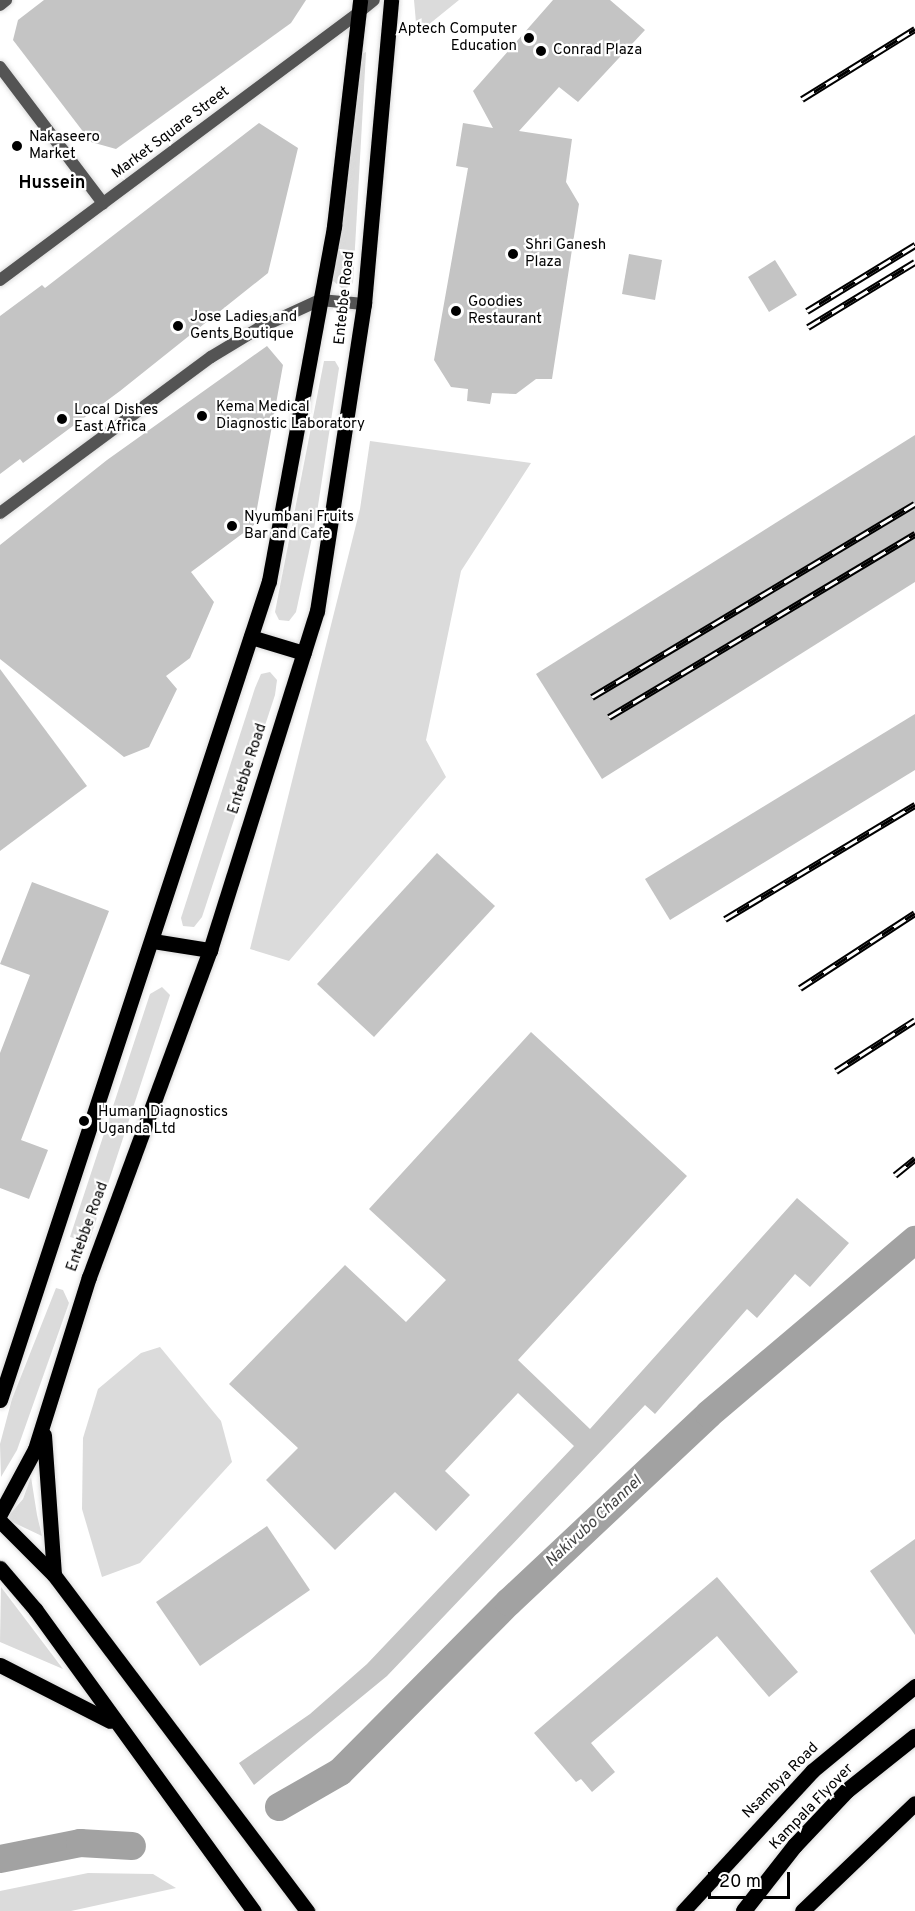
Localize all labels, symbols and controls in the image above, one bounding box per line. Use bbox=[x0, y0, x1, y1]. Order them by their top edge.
place label: Aptech Computer Education bbox=[398, 20, 517, 55]
marker: Aptech Computer Education bbox=[522, 31, 536, 45]
place label: Conrad Plaza bbox=[553, 42, 642, 60]
marker: Conrad Plaza bbox=[534, 44, 548, 58]
street label: Market Square Street bbox=[109, 83, 233, 183]
place label: Nakaseero Market bbox=[29, 128, 100, 163]
marker: Nakaseero Market bbox=[10, 139, 24, 153]
district label: Hussein bbox=[19, 173, 85, 195]
place label: Shri Ganesh Plaza bbox=[525, 236, 606, 271]
marker: Shri Ganesh Plaza bbox=[506, 247, 520, 261]
street label: Entebbe Road bbox=[331, 250, 359, 346]
place label: Goodies Restaurant bbox=[468, 293, 542, 328]
marker: Goodies Restaurant bbox=[449, 304, 463, 318]
place label: Jose Ladies and Gents Boutique bbox=[190, 308, 297, 343]
marker: Jose Ladies and Gents Boutique bbox=[171, 319, 185, 333]
place label: Kema Medical Diagnostic Laboratory bbox=[216, 398, 365, 433]
place label: Local Dishes East Africa bbox=[74, 401, 158, 436]
marker: Kema Medical Diagnostic Laboratory bbox=[193, 407, 211, 425]
marker: Local Dishes East Africa bbox=[55, 412, 69, 426]
place label: Nyumbani Fruits Bar and Cafe bbox=[244, 508, 354, 543]
marker: Nyumbani Fruits Bar and Cafe bbox=[225, 519, 239, 533]
street label: Entebbe Road bbox=[225, 721, 271, 817]
place label: Human Diagnostics Uganda Ltd bbox=[98, 1103, 228, 1138]
marker: Human Diagnostics Uganda Ltd bbox=[75, 1112, 93, 1130]
street label: Entebbe Road bbox=[63, 1180, 113, 1274]
water label: Nakivubo Channel bbox=[542, 1472, 646, 1572]
street label: Nsambya Road bbox=[739, 1739, 823, 1823]
street label: Kampala Flyover bbox=[766, 1760, 858, 1854]
scale bar bbox=[711, 1860, 794, 1898]
text: 20 m bbox=[719, 1871, 761, 1894]

